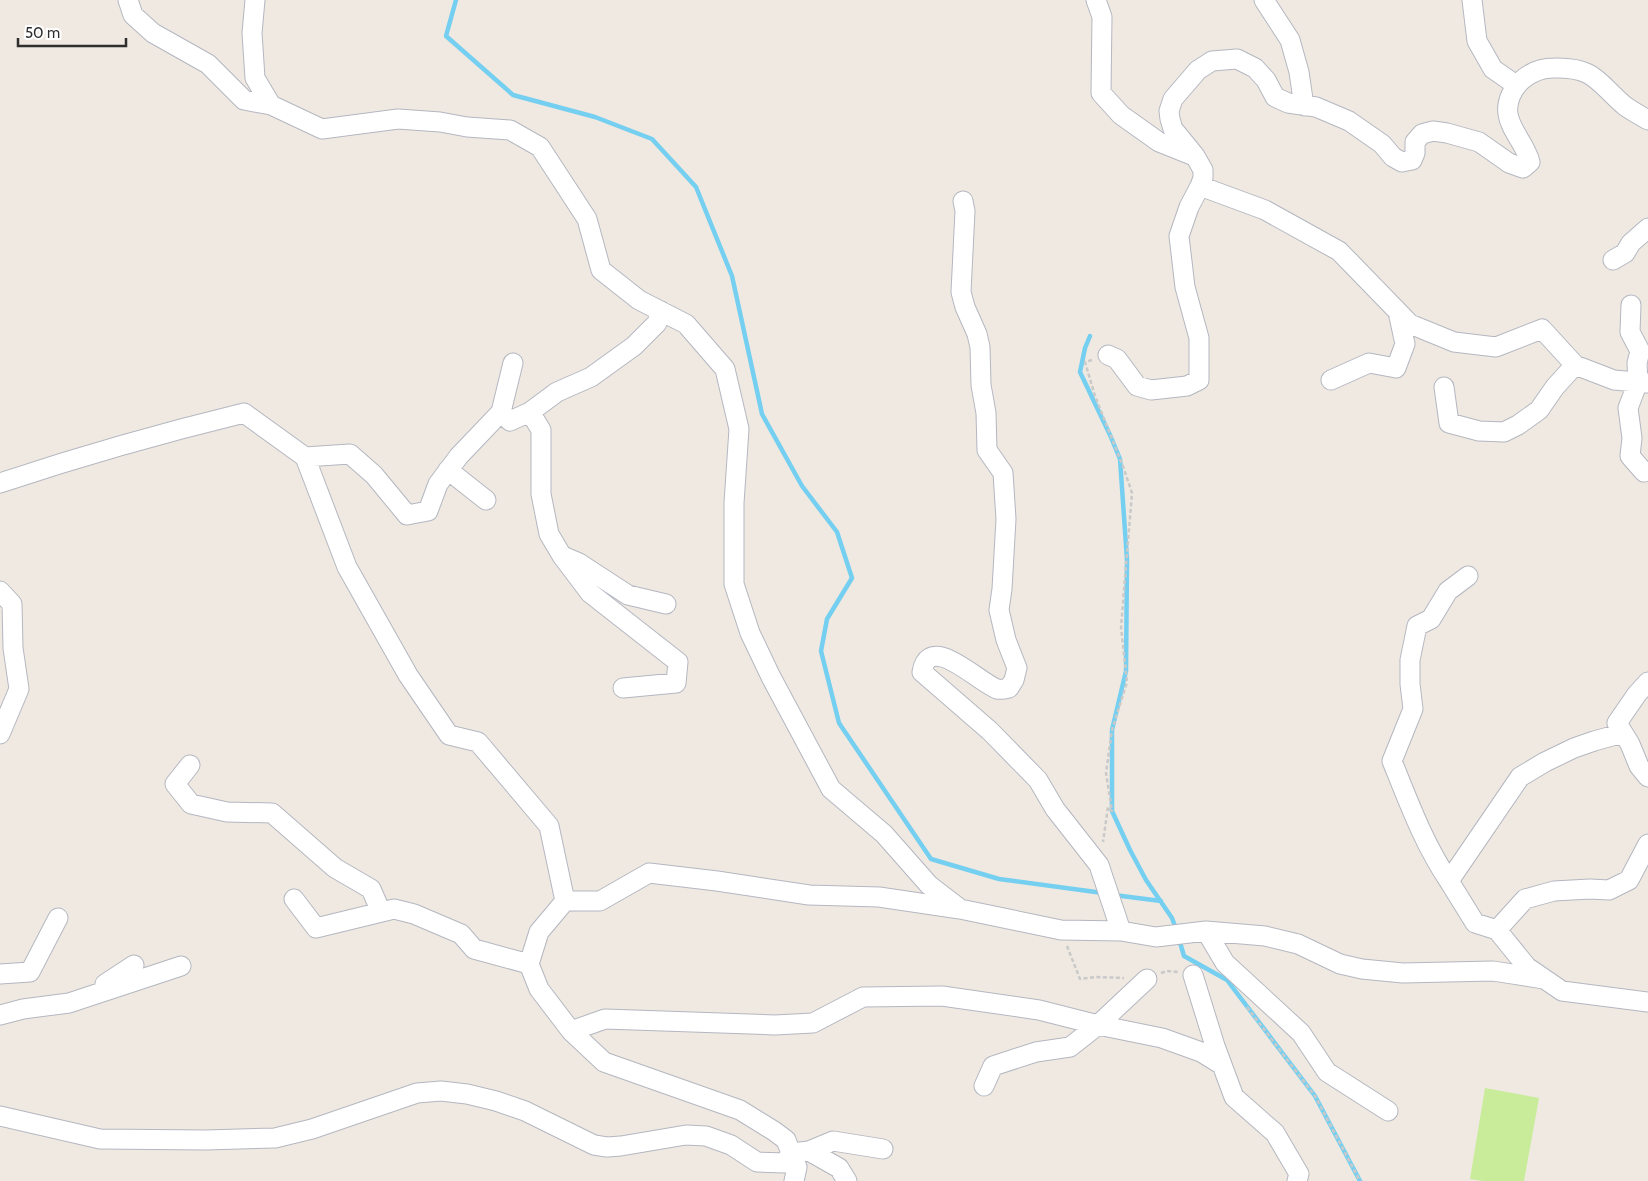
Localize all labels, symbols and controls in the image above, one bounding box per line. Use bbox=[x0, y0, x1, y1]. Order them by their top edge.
scale bar bbox=[18, 15, 125, 47]
text: 50 m bbox=[25, 24, 60, 42]

